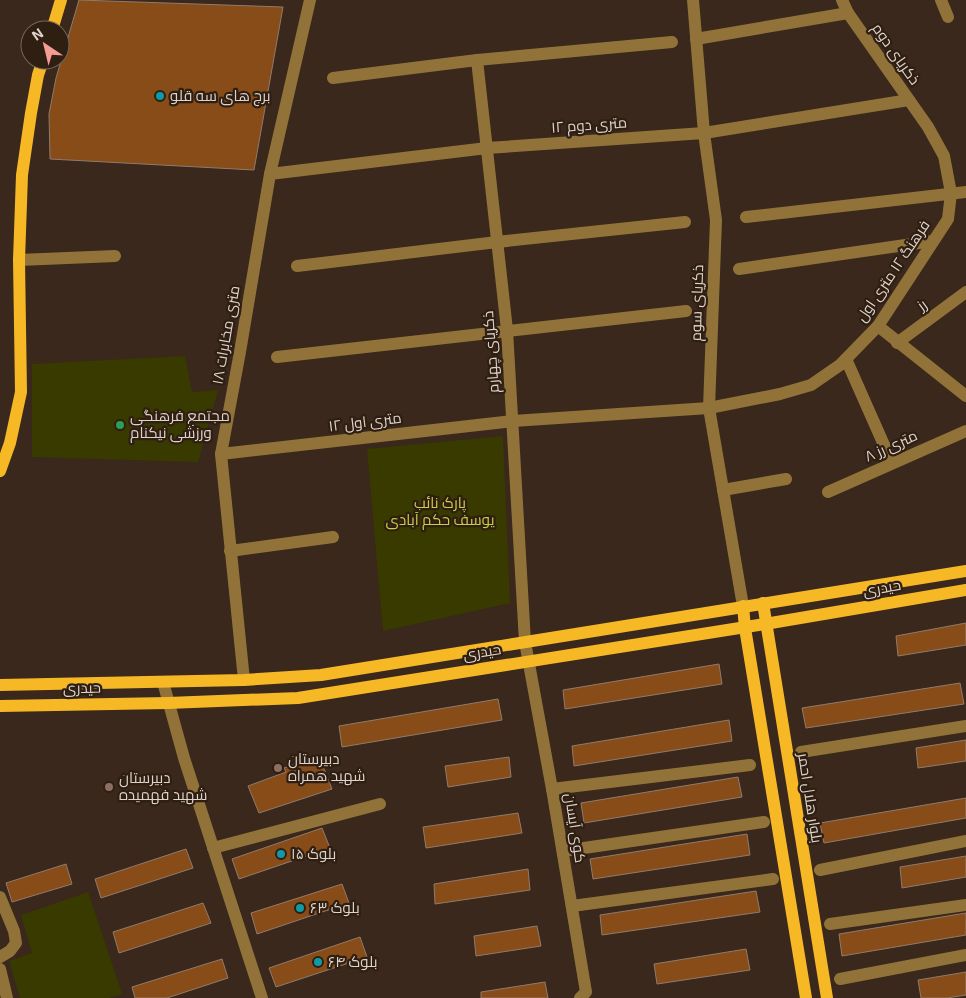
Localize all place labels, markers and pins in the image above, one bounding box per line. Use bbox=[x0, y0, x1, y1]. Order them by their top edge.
place label: برج های سه قلو bbox=[170, 86, 271, 107]
marker: برج های سه قلو bbox=[154, 90, 166, 102]
place label: مجتمع فرهنگی ورزشی نیکنام bbox=[130, 406, 230, 443]
marker: مجتمع فرهنگی ورزشی نیکنام bbox=[114, 419, 126, 431]
place label: دبیرستان شهید همراه bbox=[288, 749, 365, 786]
marker: دبیرستان شهید همراه bbox=[272, 762, 284, 774]
place label: دبیرستان شهید فهمیده bbox=[119, 768, 207, 805]
marker: دبیرستان شهید فهمیده bbox=[103, 781, 115, 793]
place label: بلوک ۱۵ bbox=[291, 844, 336, 863]
marker: بلوک ۱۵ bbox=[275, 848, 287, 860]
place label: بلوک ۶۳ bbox=[310, 898, 360, 917]
marker: بلوک ۶۳ bbox=[294, 902, 306, 914]
place label: بلوک ۶۴ bbox=[328, 952, 378, 971]
marker: بلوک ۶۴ bbox=[312, 956, 324, 968]

